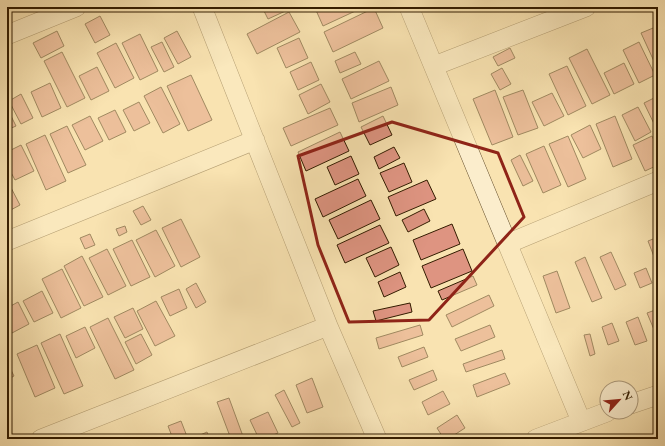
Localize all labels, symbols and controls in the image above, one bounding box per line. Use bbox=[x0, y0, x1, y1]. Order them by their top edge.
north arrow bbox=[599, 380, 639, 420]
text: N bbox=[620, 388, 636, 403]

